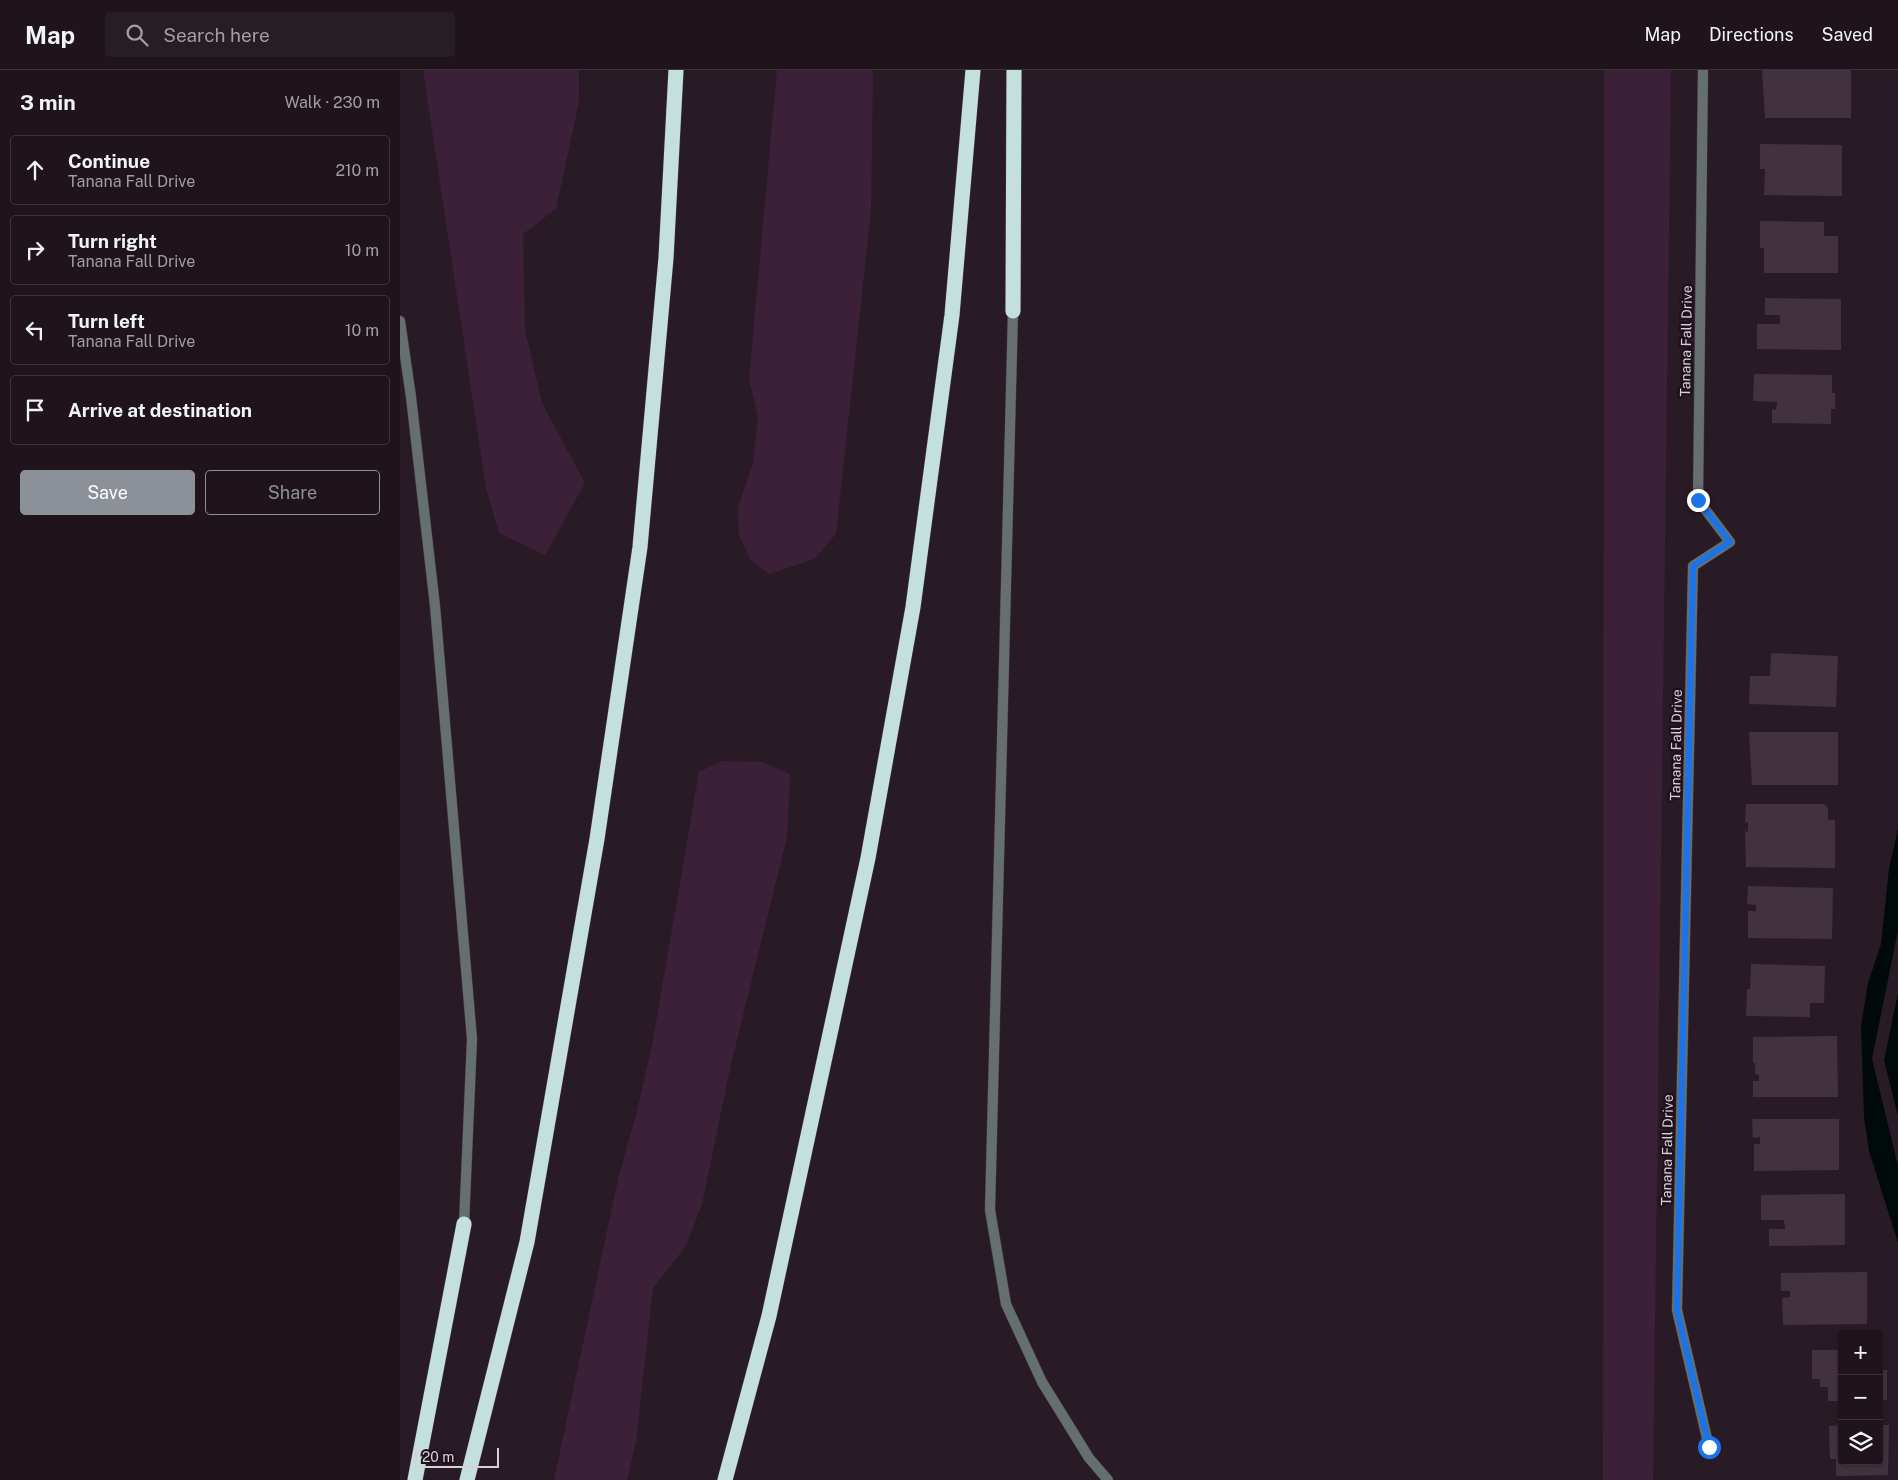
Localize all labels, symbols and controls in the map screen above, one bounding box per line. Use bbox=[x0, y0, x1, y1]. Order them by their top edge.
search box bbox=[105, 12, 455, 57]
text: Map bbox=[25, 21, 75, 49]
icon: search bbox=[123, 21, 151, 49]
text: Search here bbox=[163, 24, 270, 46]
text: Map bbox=[1644, 24, 1681, 45]
text: Directions bbox=[1709, 24, 1794, 45]
text: Saved bbox=[1822, 24, 1873, 45]
text: 3 min bbox=[20, 90, 76, 115]
text: Walk · 230 m bbox=[284, 93, 380, 112]
text: Continue bbox=[68, 150, 150, 172]
icon: ahead bbox=[21, 156, 49, 184]
text: 210 m bbox=[335, 161, 379, 180]
text: Tanana Fall Drive bbox=[68, 172, 195, 191]
text: Turn right bbox=[68, 230, 157, 252]
icon: right bbox=[21, 236, 49, 264]
text: 10 m bbox=[345, 241, 379, 260]
text: Tanana Fall Drive bbox=[68, 252, 195, 271]
street label: Tanana Fall Drive bbox=[1677, 285, 1695, 397]
text: Turn left bbox=[68, 310, 145, 332]
icon: left bbox=[21, 316, 49, 344]
text: 10 m bbox=[345, 321, 379, 340]
text: Tanana Fall Drive bbox=[68, 332, 195, 351]
icon: arrive bbox=[21, 396, 49, 424]
text: Arrive at destination bbox=[68, 399, 252, 421]
button: Save bbox=[20, 470, 195, 515]
button: Share bbox=[205, 470, 380, 515]
route end bbox=[1687, 489, 1710, 512]
street label: Tanana Fall Drive bbox=[1667, 689, 1685, 801]
street label: Tanana Fall Drive bbox=[1658, 1094, 1676, 1206]
map controls bbox=[1838, 1330, 1883, 1465]
button: + bbox=[1838, 1330, 1883, 1375]
button: − bbox=[1838, 1375, 1883, 1420]
button: layers bbox=[1838, 1420, 1883, 1465]
route start bbox=[1698, 1436, 1721, 1459]
scale bar bbox=[415, 1445, 499, 1468]
text: 20 m bbox=[422, 1449, 454, 1465]

